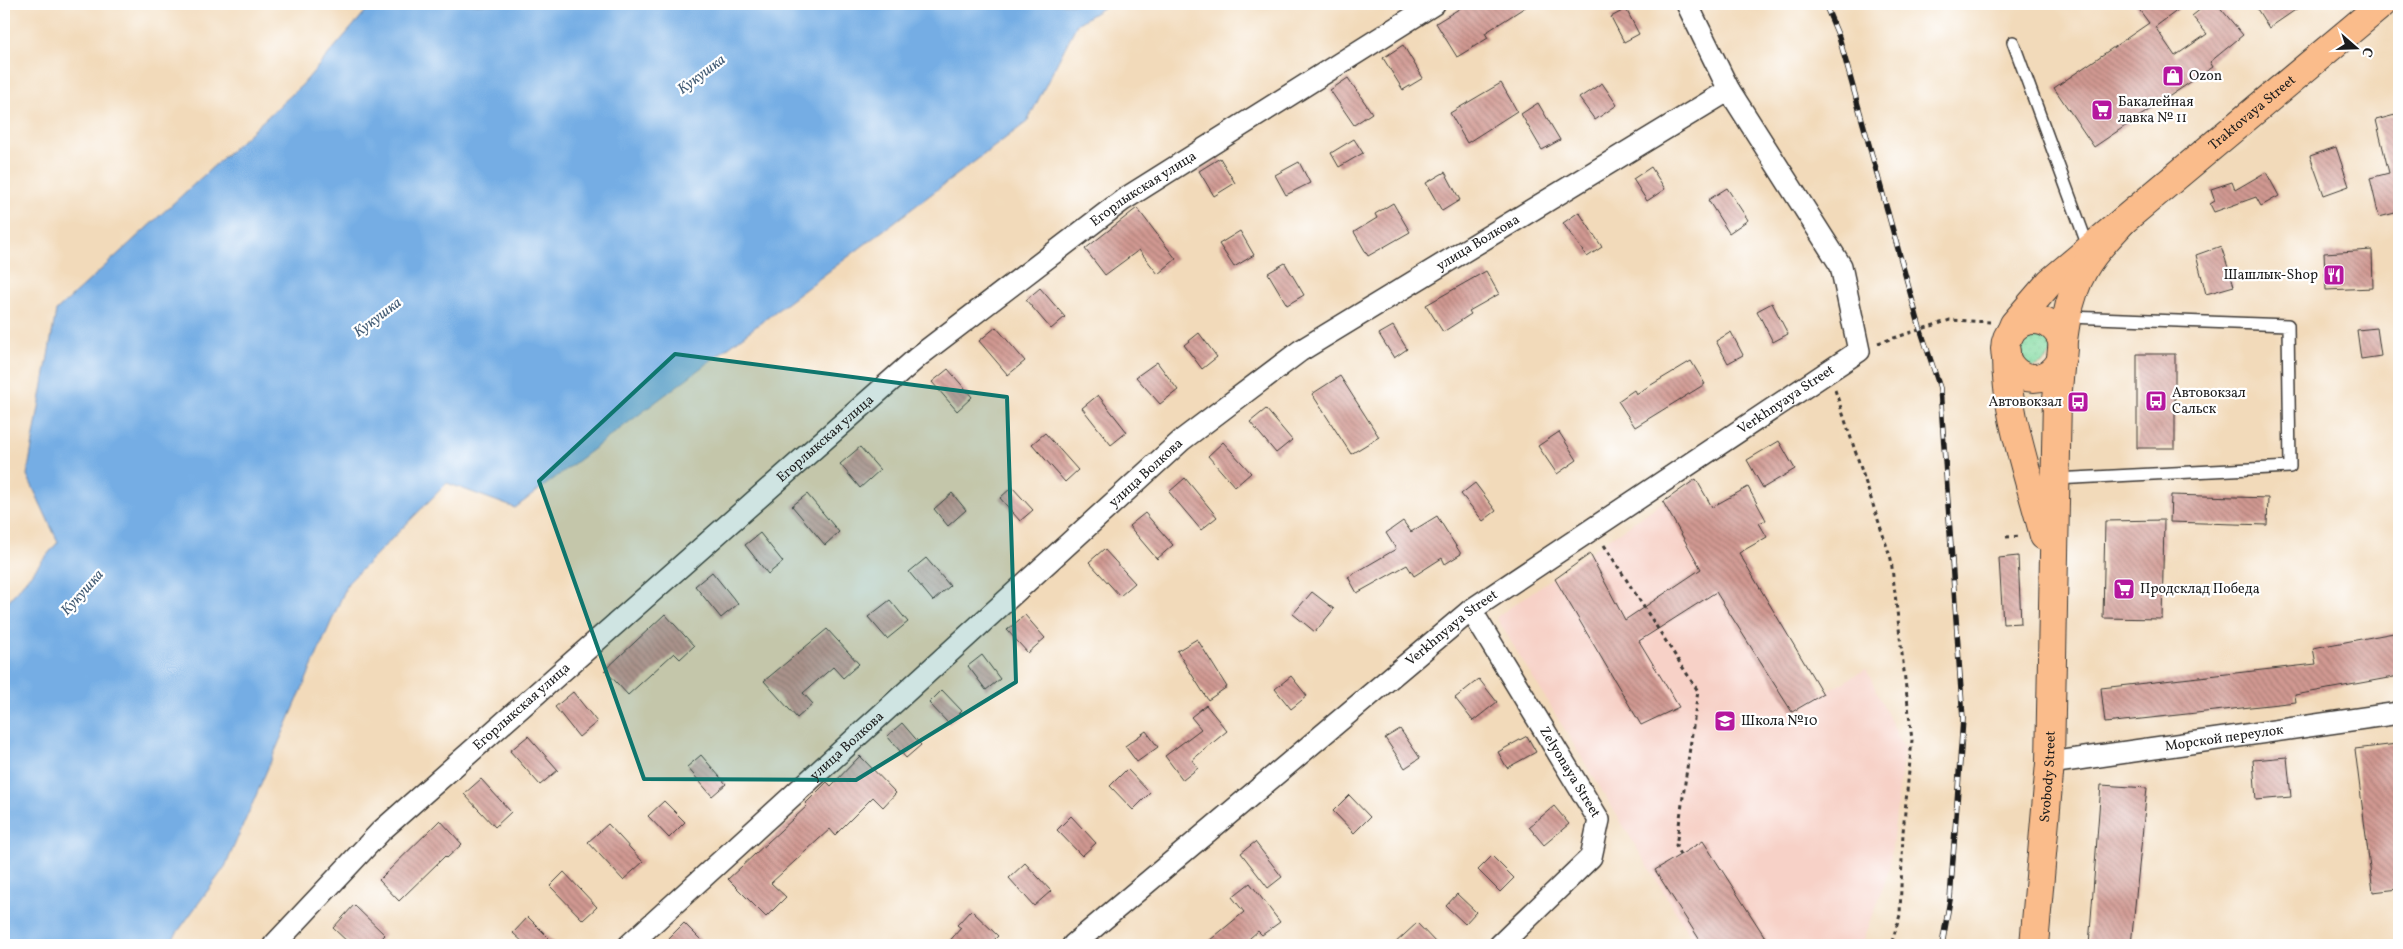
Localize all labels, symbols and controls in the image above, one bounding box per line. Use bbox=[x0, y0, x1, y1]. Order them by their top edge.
north arrow bbox=[2330, 22, 2380, 72]
text: С bbox=[2356, 44, 2377, 59]
water label: Кукушка bbox=[674, 50, 730, 100]
shop icon: Ozon bbox=[2161, 64, 2185, 88]
place label: Ozon bbox=[2189, 67, 2222, 86]
street label: Traktovaya Street bbox=[2205, 71, 2300, 155]
place label: Бакалейная лавка № 11 bbox=[2118, 93, 2194, 128]
supermarket icon: Бакалейная лавка № 11 bbox=[2090, 98, 2114, 122]
street label: Егорлыкская улица bbox=[1086, 147, 1200, 231]
street label: улица Волкова bbox=[1433, 210, 1523, 275]
restaurant icon: Шашлык-Shop bbox=[2322, 263, 2346, 287]
place label: Шашлык-Shop bbox=[2223, 266, 2318, 285]
water label: Кукушка bbox=[350, 293, 406, 343]
street label: Verkhnyaya Street bbox=[1734, 360, 1838, 439]
place label: Автовокзал Сальск bbox=[2172, 384, 2246, 419]
bus stop icon: Автовокзал Сальск bbox=[2144, 389, 2168, 413]
bus stop icon: Автовокзал bbox=[2066, 390, 2090, 414]
street label: Егорлыкская улица bbox=[772, 391, 878, 487]
place label: Автовокзал bbox=[1988, 393, 2062, 412]
street label: улица Волкова bbox=[1105, 434, 1187, 512]
water label: Кукушка bbox=[57, 565, 109, 621]
supermarket icon: Продсклад Победа bbox=[2112, 577, 2136, 601]
place label: Продсклад Победа bbox=[2140, 580, 2260, 599]
street label: Verkhnyaya Street bbox=[1402, 585, 1501, 670]
street label: Егорлыкская улица bbox=[469, 659, 574, 755]
street label: улица Волкова bbox=[806, 707, 888, 785]
school or university icon: Школа №10 bbox=[1713, 709, 1737, 733]
place label: Школа №10 bbox=[1741, 712, 1817, 731]
street label: Морской переулок bbox=[2164, 720, 2285, 756]
street label: Zelyonaya Street bbox=[1535, 723, 1605, 821]
street label: Svobody Street bbox=[2035, 730, 2060, 823]

